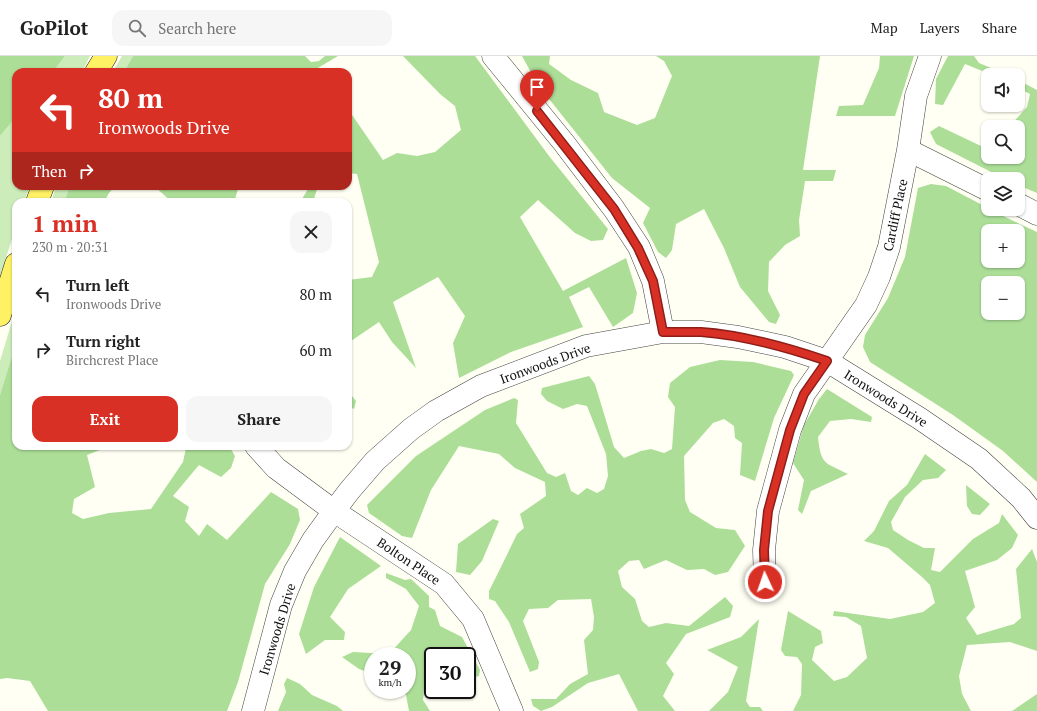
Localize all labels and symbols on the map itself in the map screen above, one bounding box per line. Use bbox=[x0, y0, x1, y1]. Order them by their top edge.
pin bbox=[520, 70, 554, 111]
street label: Cardiff Place bbox=[879, 177, 911, 253]
street label: Ironwoods Drive bbox=[497, 338, 593, 388]
street label: Ironwoods Drive bbox=[841, 365, 931, 431]
street label: Bolton Place bbox=[374, 533, 444, 589]
position arrow bbox=[744, 561, 786, 603]
street label: Ironwoods Drive bbox=[254, 581, 300, 677]
speed limit sign: 30 bbox=[424, 647, 476, 699]

